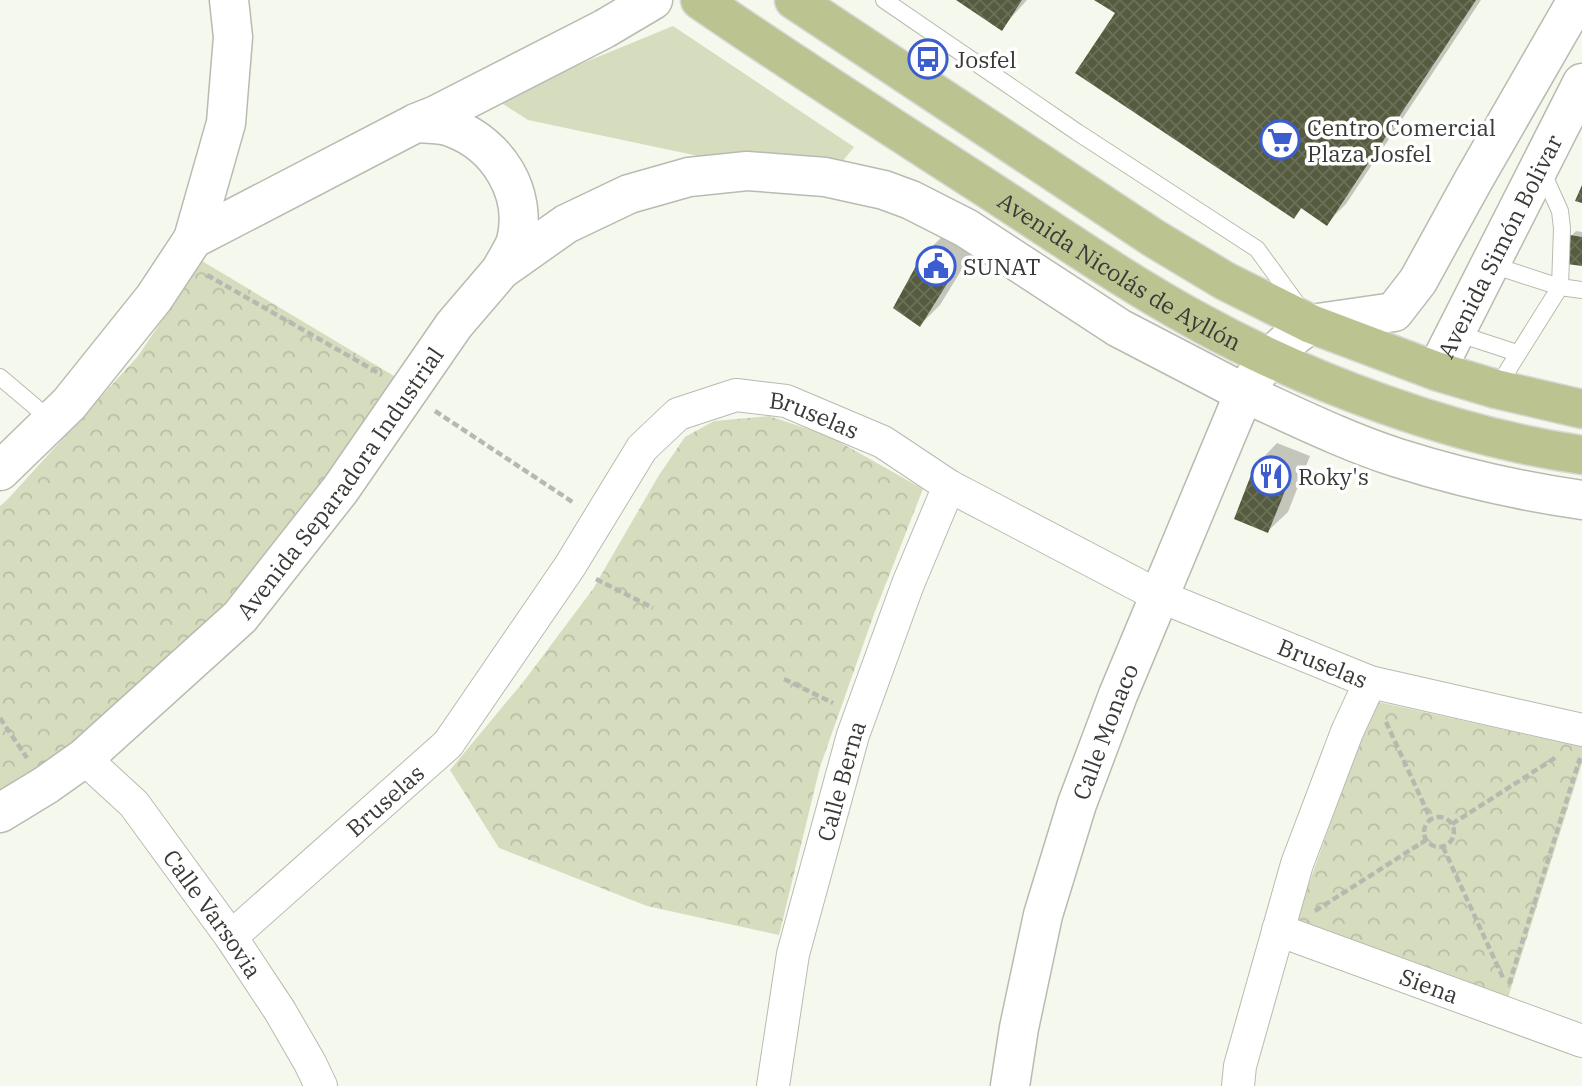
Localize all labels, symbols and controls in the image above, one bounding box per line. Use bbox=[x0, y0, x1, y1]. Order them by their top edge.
bus stop icon: Josfel bbox=[907, 38, 949, 80]
place label: Josfel bbox=[955, 44, 1016, 74]
place label: Centro Comercial Plaza Josfel bbox=[1307, 112, 1496, 168]
supermarket icon: Centro Comercial Plaza Josfel bbox=[1259, 119, 1301, 161]
street label: Avenida Simón Bolivar bbox=[1430, 129, 1568, 363]
street label: Avenida Nicolás de Ayllón bbox=[993, 185, 1247, 357]
public building icon: SUNAT bbox=[915, 245, 957, 287]
place label: SUNAT bbox=[963, 251, 1041, 281]
street label: Avenida Separadora Industrial bbox=[229, 341, 450, 625]
street label: Bruselas bbox=[768, 384, 864, 445]
restaurant icon: Roky's bbox=[1250, 455, 1292, 497]
place label: Roky's bbox=[1298, 461, 1369, 491]
street label: Bruselas bbox=[1273, 631, 1372, 695]
street label: Calle Monaco bbox=[1065, 659, 1145, 804]
street label: Calle Berna bbox=[810, 716, 872, 845]
street label: Bruselas bbox=[340, 757, 430, 843]
street label: Calle Varsovia bbox=[157, 843, 269, 984]
street label: Siena bbox=[1396, 961, 1463, 1010]

